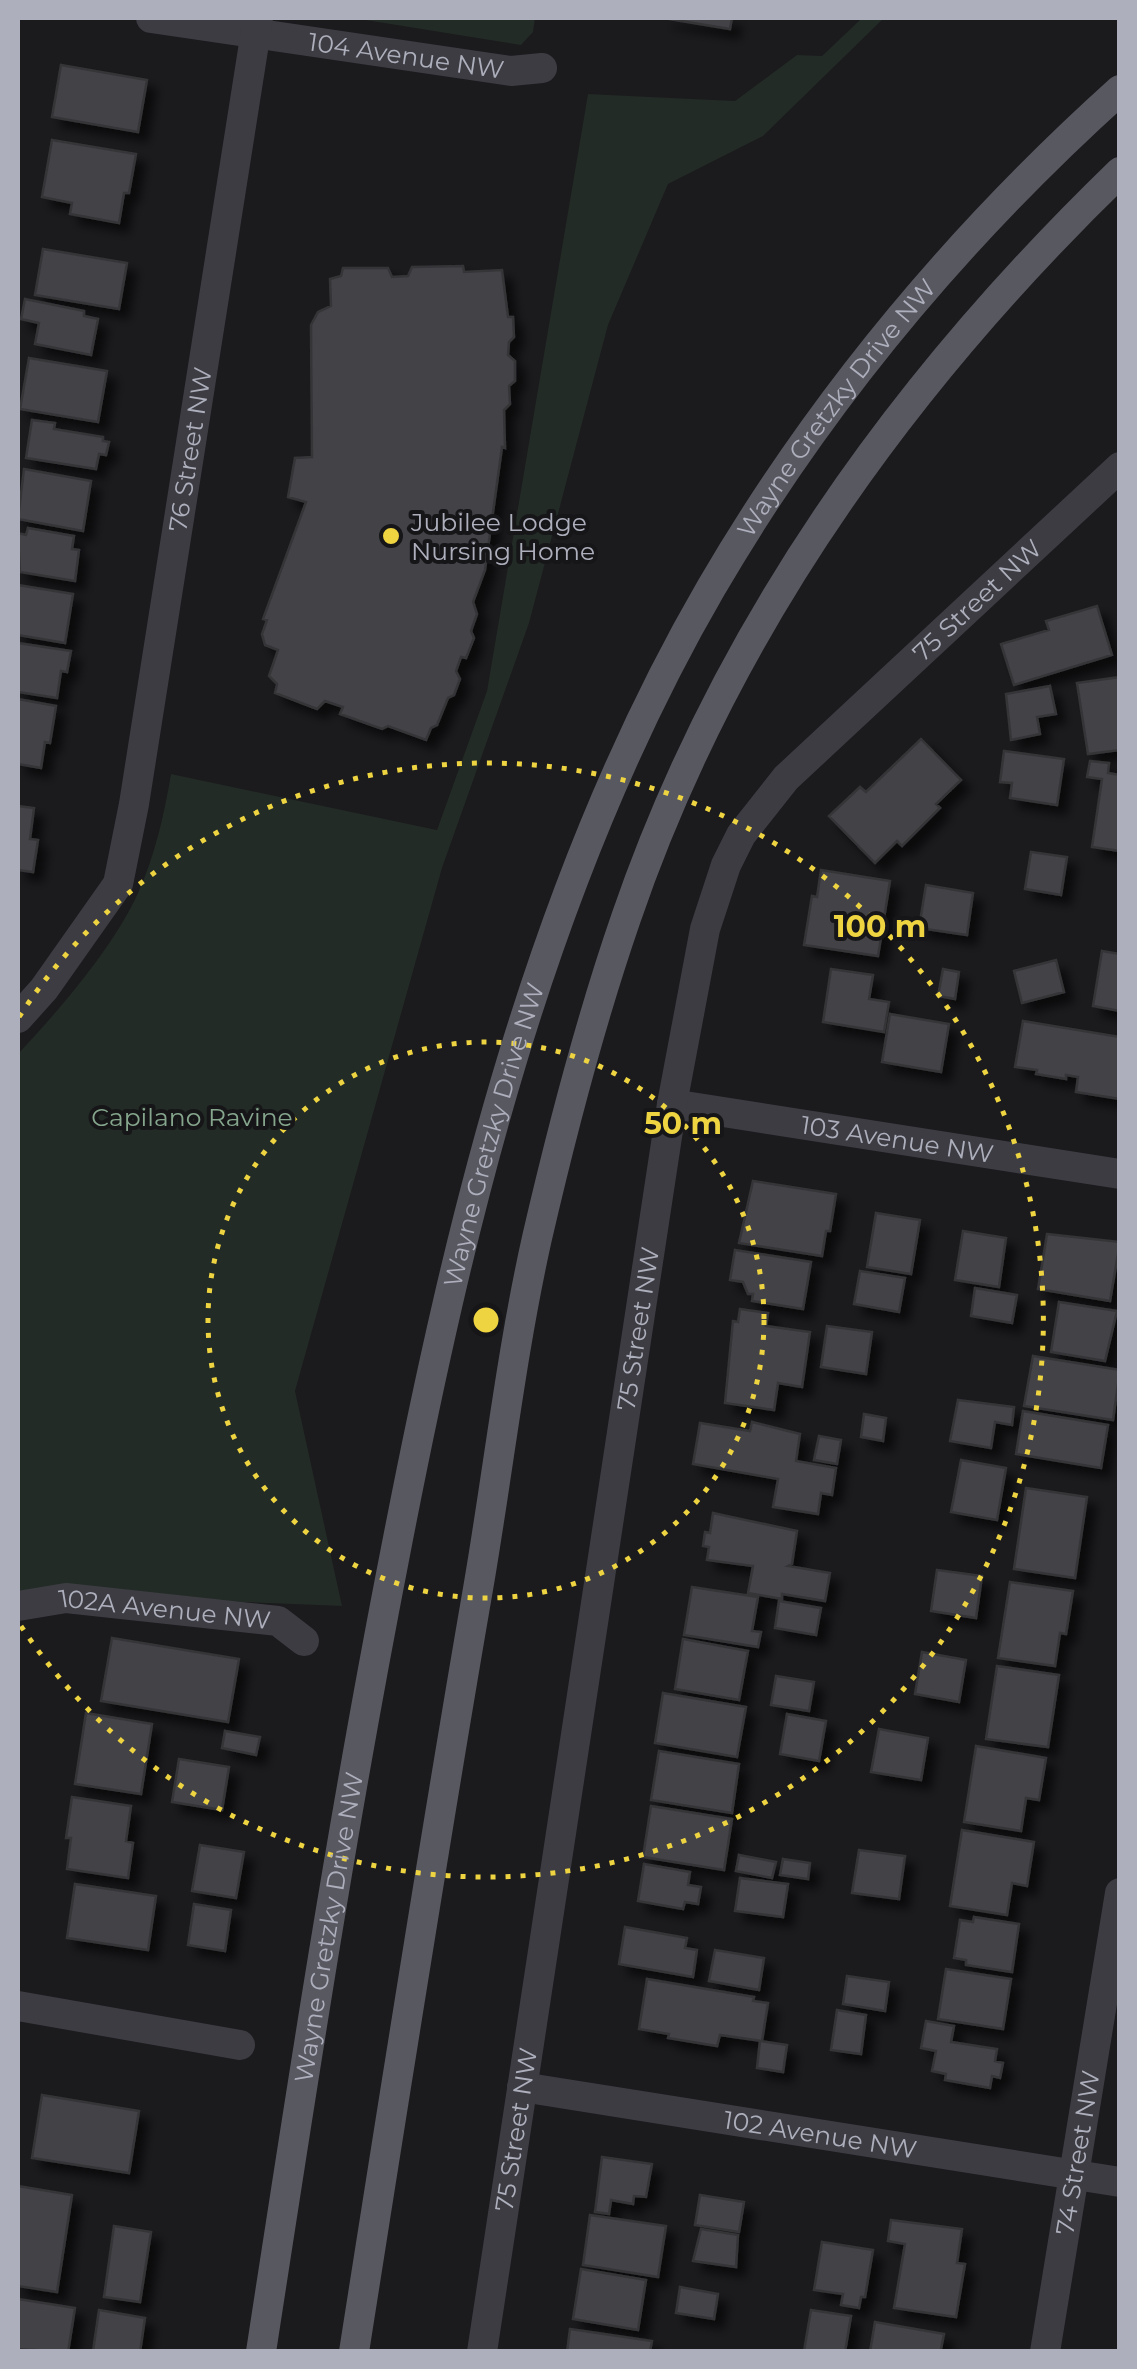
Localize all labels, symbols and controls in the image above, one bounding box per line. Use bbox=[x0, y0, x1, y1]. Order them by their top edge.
street label: 104 Avenue NW bbox=[306, 26, 506, 85]
street label: Wayne Gretzky Drive NW bbox=[731, 273, 942, 543]
street label: 76 Street NW bbox=[162, 365, 218, 534]
place label: Jubilee Lodge Nursing Home bbox=[410, 507, 595, 566]
marker: Jubilee Lodge Nursing Home bbox=[380, 525, 402, 547]
street label: 75 Street NW bbox=[906, 533, 1048, 667]
text: 100 m bbox=[834, 908, 926, 945]
street label: Wayne Gretzky Drive NW bbox=[437, 979, 550, 1290]
park label: Capilano Ravine bbox=[91, 1102, 293, 1132]
text: 50 m bbox=[644, 1105, 722, 1142]
street label: 103 Avenue NW bbox=[799, 1109, 996, 1169]
street label: 75 Street NW bbox=[611, 1245, 665, 1413]
centre of rings bbox=[468, 1302, 504, 1338]
street label: 102A Avenue NW bbox=[56, 1583, 272, 1635]
street label: Wayne Gretzky Drive NW bbox=[288, 1770, 369, 2085]
street label: 75 Street NW bbox=[489, 2046, 543, 2213]
street label: 74 Street NW bbox=[1049, 2068, 1106, 2237]
street label: 102 Avenue NW bbox=[722, 2104, 919, 2164]

